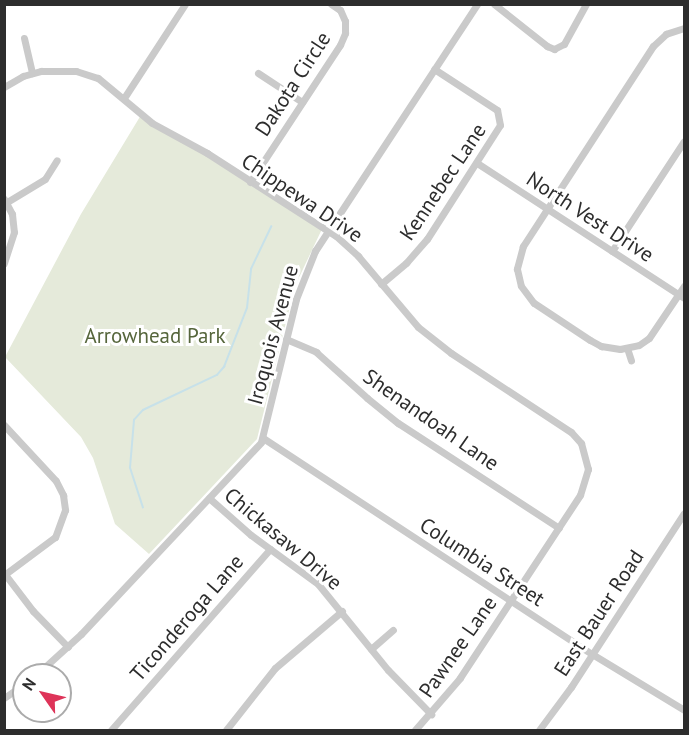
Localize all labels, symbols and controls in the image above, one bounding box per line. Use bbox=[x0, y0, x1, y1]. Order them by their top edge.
street label: Dakota Circle bbox=[250, 27, 336, 141]
street label: Kennebec Lane bbox=[395, 119, 491, 245]
street label: Chippewa Drive bbox=[237, 148, 367, 248]
street label: North Vest Drive bbox=[521, 166, 659, 268]
street label: Iroquois Avenue bbox=[242, 262, 304, 408]
park label: Arrowhead Park bbox=[84, 323, 226, 349]
street label: Shenandoah Lane bbox=[358, 364, 504, 476]
street label: Chickasaw Drive bbox=[219, 482, 347, 596]
street label: Columbia Street bbox=[415, 512, 549, 612]
street label: East Bauer Road bbox=[549, 545, 649, 681]
street label: Ticonderoga Lane bbox=[125, 549, 249, 687]
street label: Pawnee Lane bbox=[414, 591, 502, 703]
north arrow bbox=[12, 663, 72, 723]
text: N bbox=[18, 674, 40, 694]

